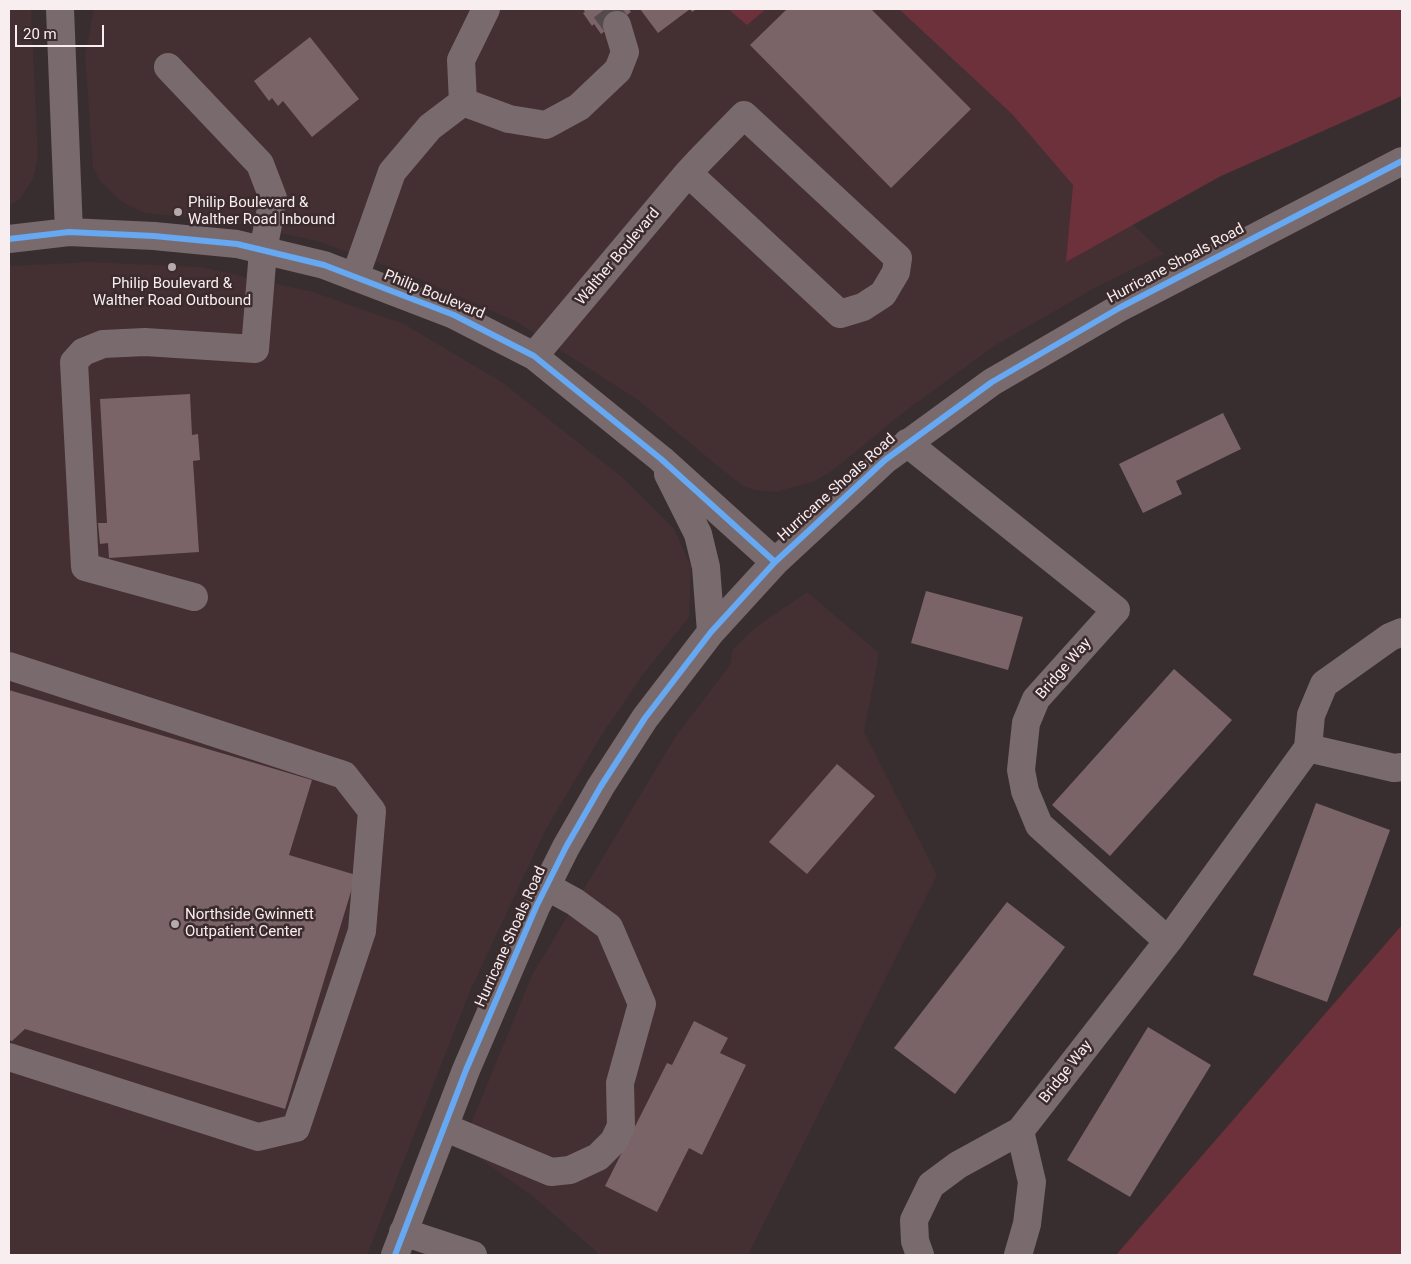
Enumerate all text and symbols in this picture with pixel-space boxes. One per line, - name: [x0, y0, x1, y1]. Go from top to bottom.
- scale bar: [18, 15, 106, 47]
- text: 20 m: [23, 25, 57, 43]
- place label: Philip Boulevard & Walther Road Inbound: [188, 194, 335, 229]
- street label: Walther Boulevard: [572, 205, 664, 309]
- marker: Philip Boulevard & Walther Road Inbound: [172, 206, 184, 218]
- street label: Hurricane Shoals Road: [1105, 220, 1247, 308]
- marker: Philip Boulevard & Walther Road Outbound: [166, 261, 178, 273]
- street label: Philip Boulevard: [381, 267, 487, 323]
- place label: Philip Boulevard & Walther Road Outbound: [93, 275, 251, 310]
- street label: Hurricane Shoals Road: [774, 430, 900, 546]
- street label: Bridge Way: [1033, 635, 1095, 703]
- street label: Hurricane Shoals Road: [472, 864, 550, 1010]
- place label: Northside Gwinnett Outpatient Center: [185, 906, 314, 941]
- marker: Northside Gwinnett Outpatient Center: [169, 918, 181, 930]
- street label: Bridge Way: [1036, 1037, 1096, 1107]

